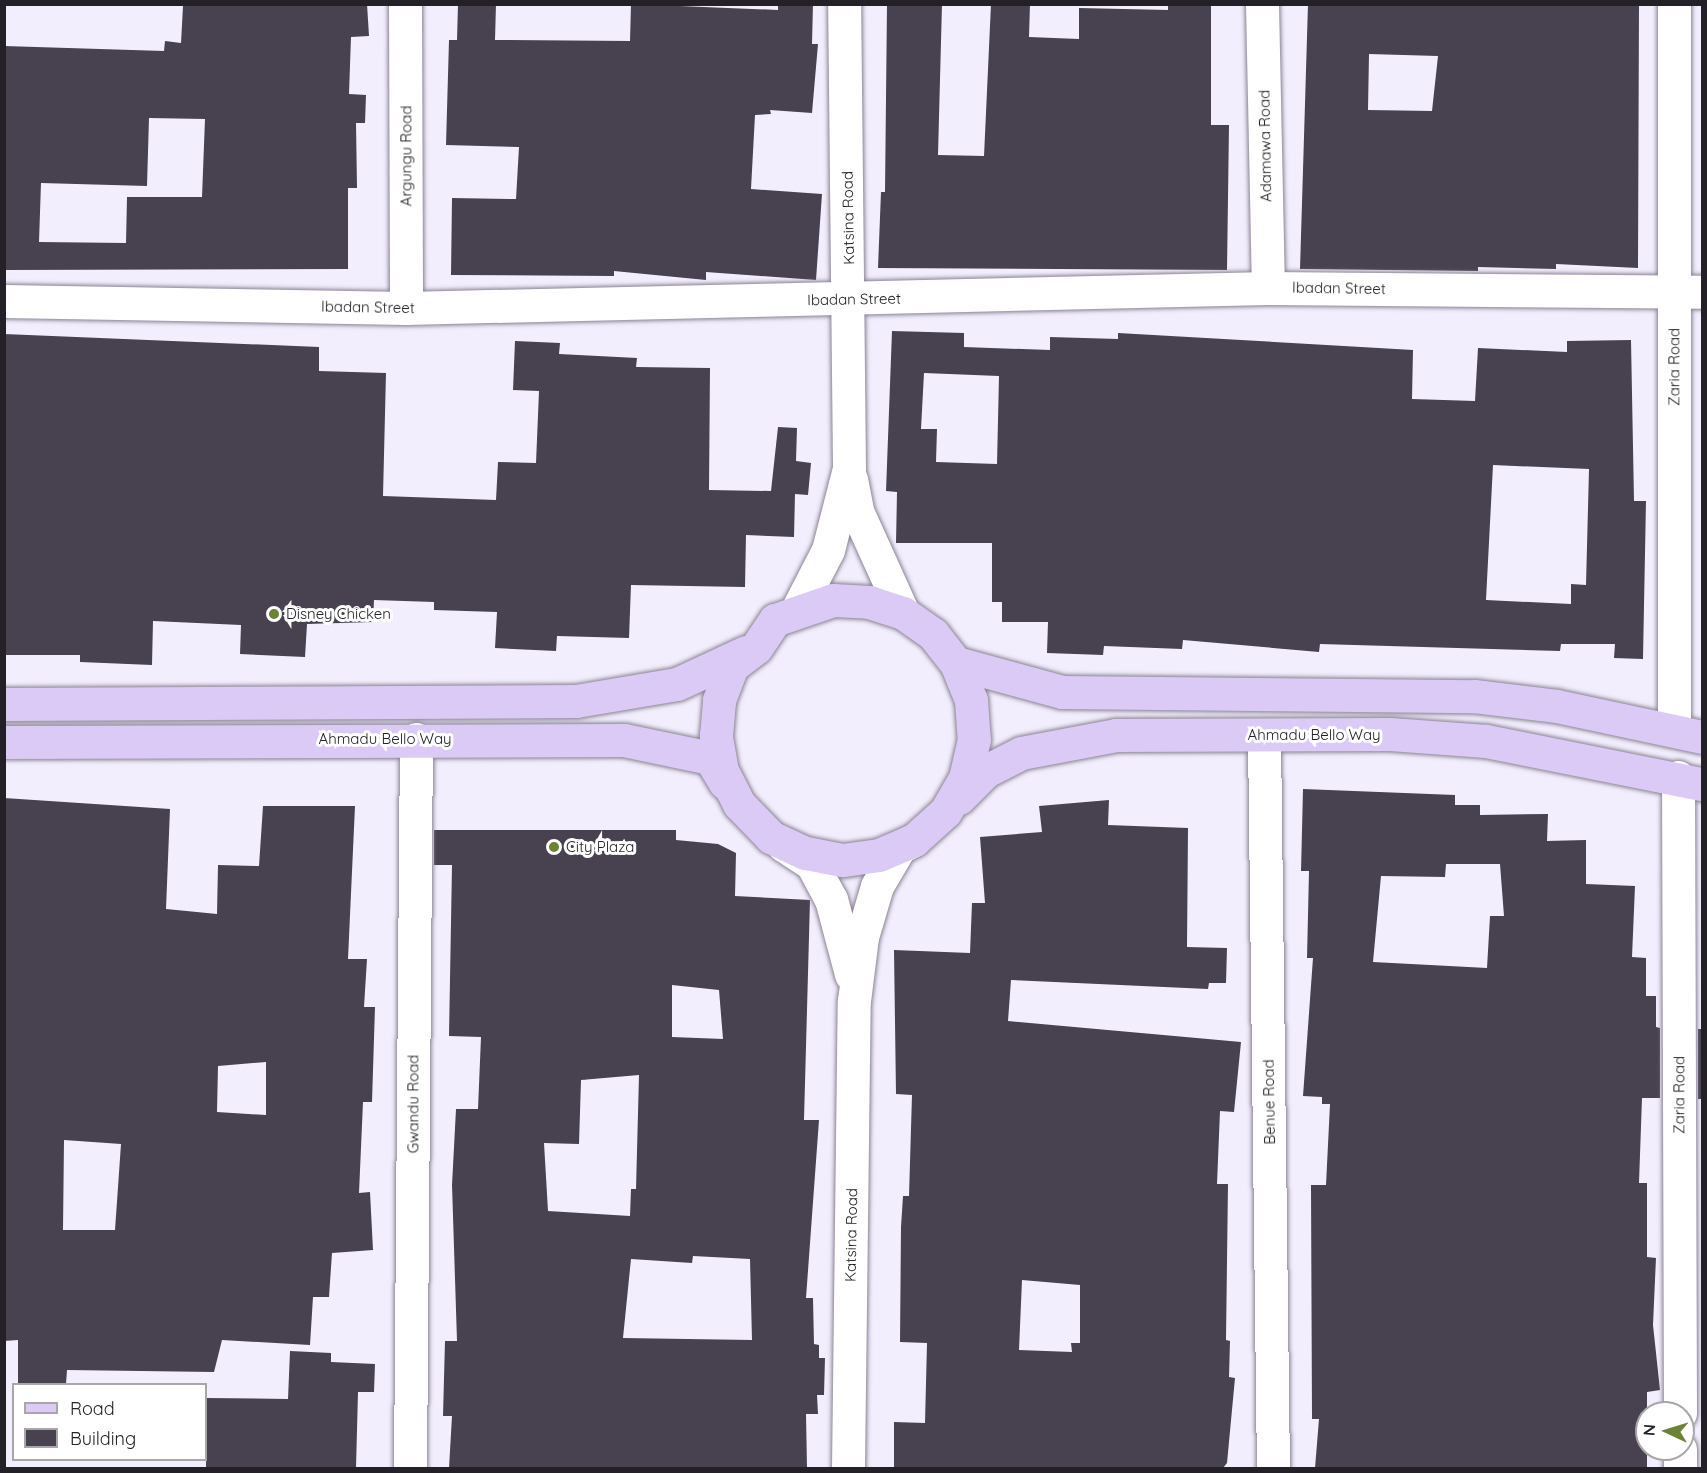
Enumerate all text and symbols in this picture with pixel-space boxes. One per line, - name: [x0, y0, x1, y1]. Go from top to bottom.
- street label: Adamawa Road: [1255, 90, 1275, 202]
- street label: Argungu Road: [397, 106, 415, 206]
- street label: Katsina Road: [838, 171, 858, 265]
- street label: Ibadan Street: [1292, 278, 1386, 298]
- street label: Ibadan Street: [807, 289, 901, 309]
- street label: Ibadan Street: [321, 297, 415, 317]
- street label: Zaria Road: [1665, 328, 1683, 406]
- place label: Disney Chicken: [286, 605, 391, 623]
- marker: Disney Chicken: [267, 607, 281, 621]
- street label: Ahmadu Bello Way: [1247, 726, 1381, 744]
- street label: Ahmadu Bello Way: [318, 730, 452, 748]
- place label: City Plaza: [566, 838, 634, 856]
- marker: City Plaza: [547, 840, 561, 854]
- street label: Gwandu Road: [404, 1055, 422, 1153]
- street label: Zaria Road: [1670, 1056, 1688, 1134]
- street label: Benue Road: [1259, 1059, 1279, 1145]
- street label: Katsina Road: [841, 1188, 861, 1282]
- legend: [12, 1383, 207, 1461]
- text: Road: [70, 1397, 115, 1420]
- north arrow: [1635, 1401, 1695, 1461]
- text: N: [1639, 1423, 1659, 1436]
- text: Building: [70, 1427, 136, 1450]

